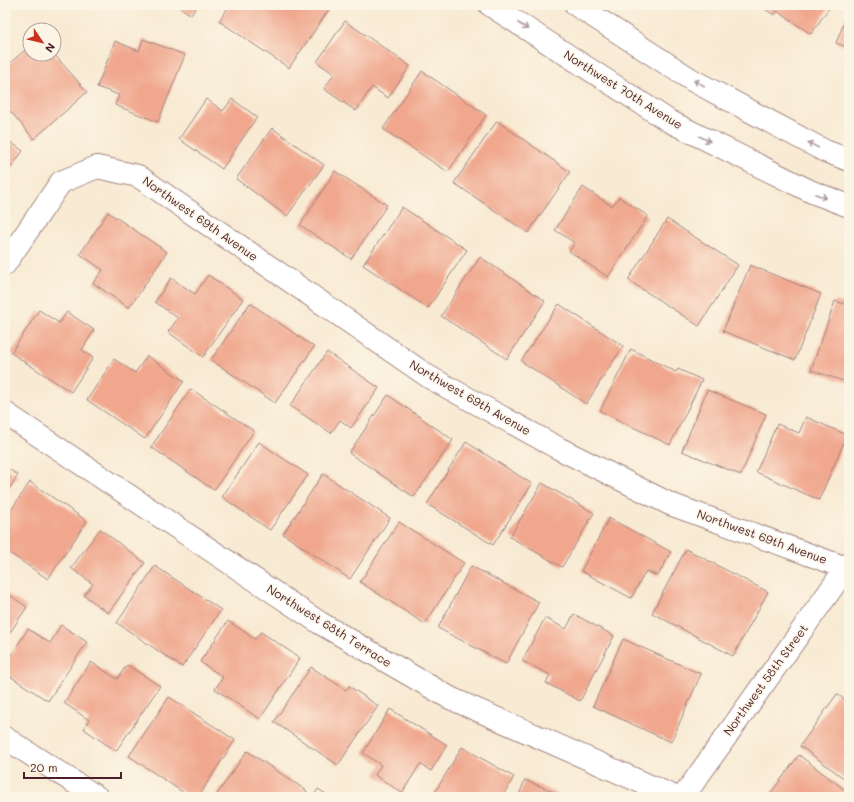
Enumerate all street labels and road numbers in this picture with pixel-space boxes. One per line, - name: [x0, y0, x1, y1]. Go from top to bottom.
- street label: Northwest 70th Avenue: [561, 46, 686, 132]
- street label: Northwest 69th Avenue: [140, 172, 261, 264]
- street label: Northwest 69th Avenue: [407, 356, 534, 438]
- street label: Northwest 69th Avenue: [695, 505, 830, 567]
- street label: Northwest 68th Terrace: [264, 580, 395, 670]
- street label: Northwest 58th Street: [719, 620, 811, 738]

